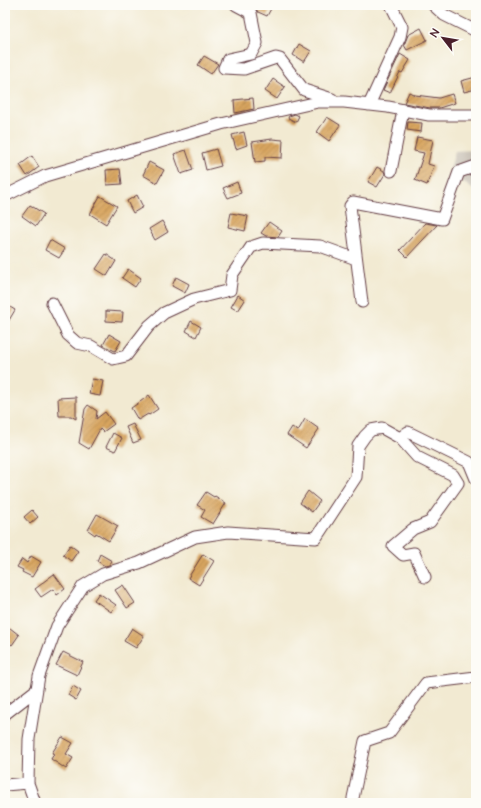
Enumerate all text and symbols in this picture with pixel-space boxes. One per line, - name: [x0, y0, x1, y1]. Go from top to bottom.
- north arrow: [423, 18, 463, 58]
- text: N: [427, 26, 443, 40]

